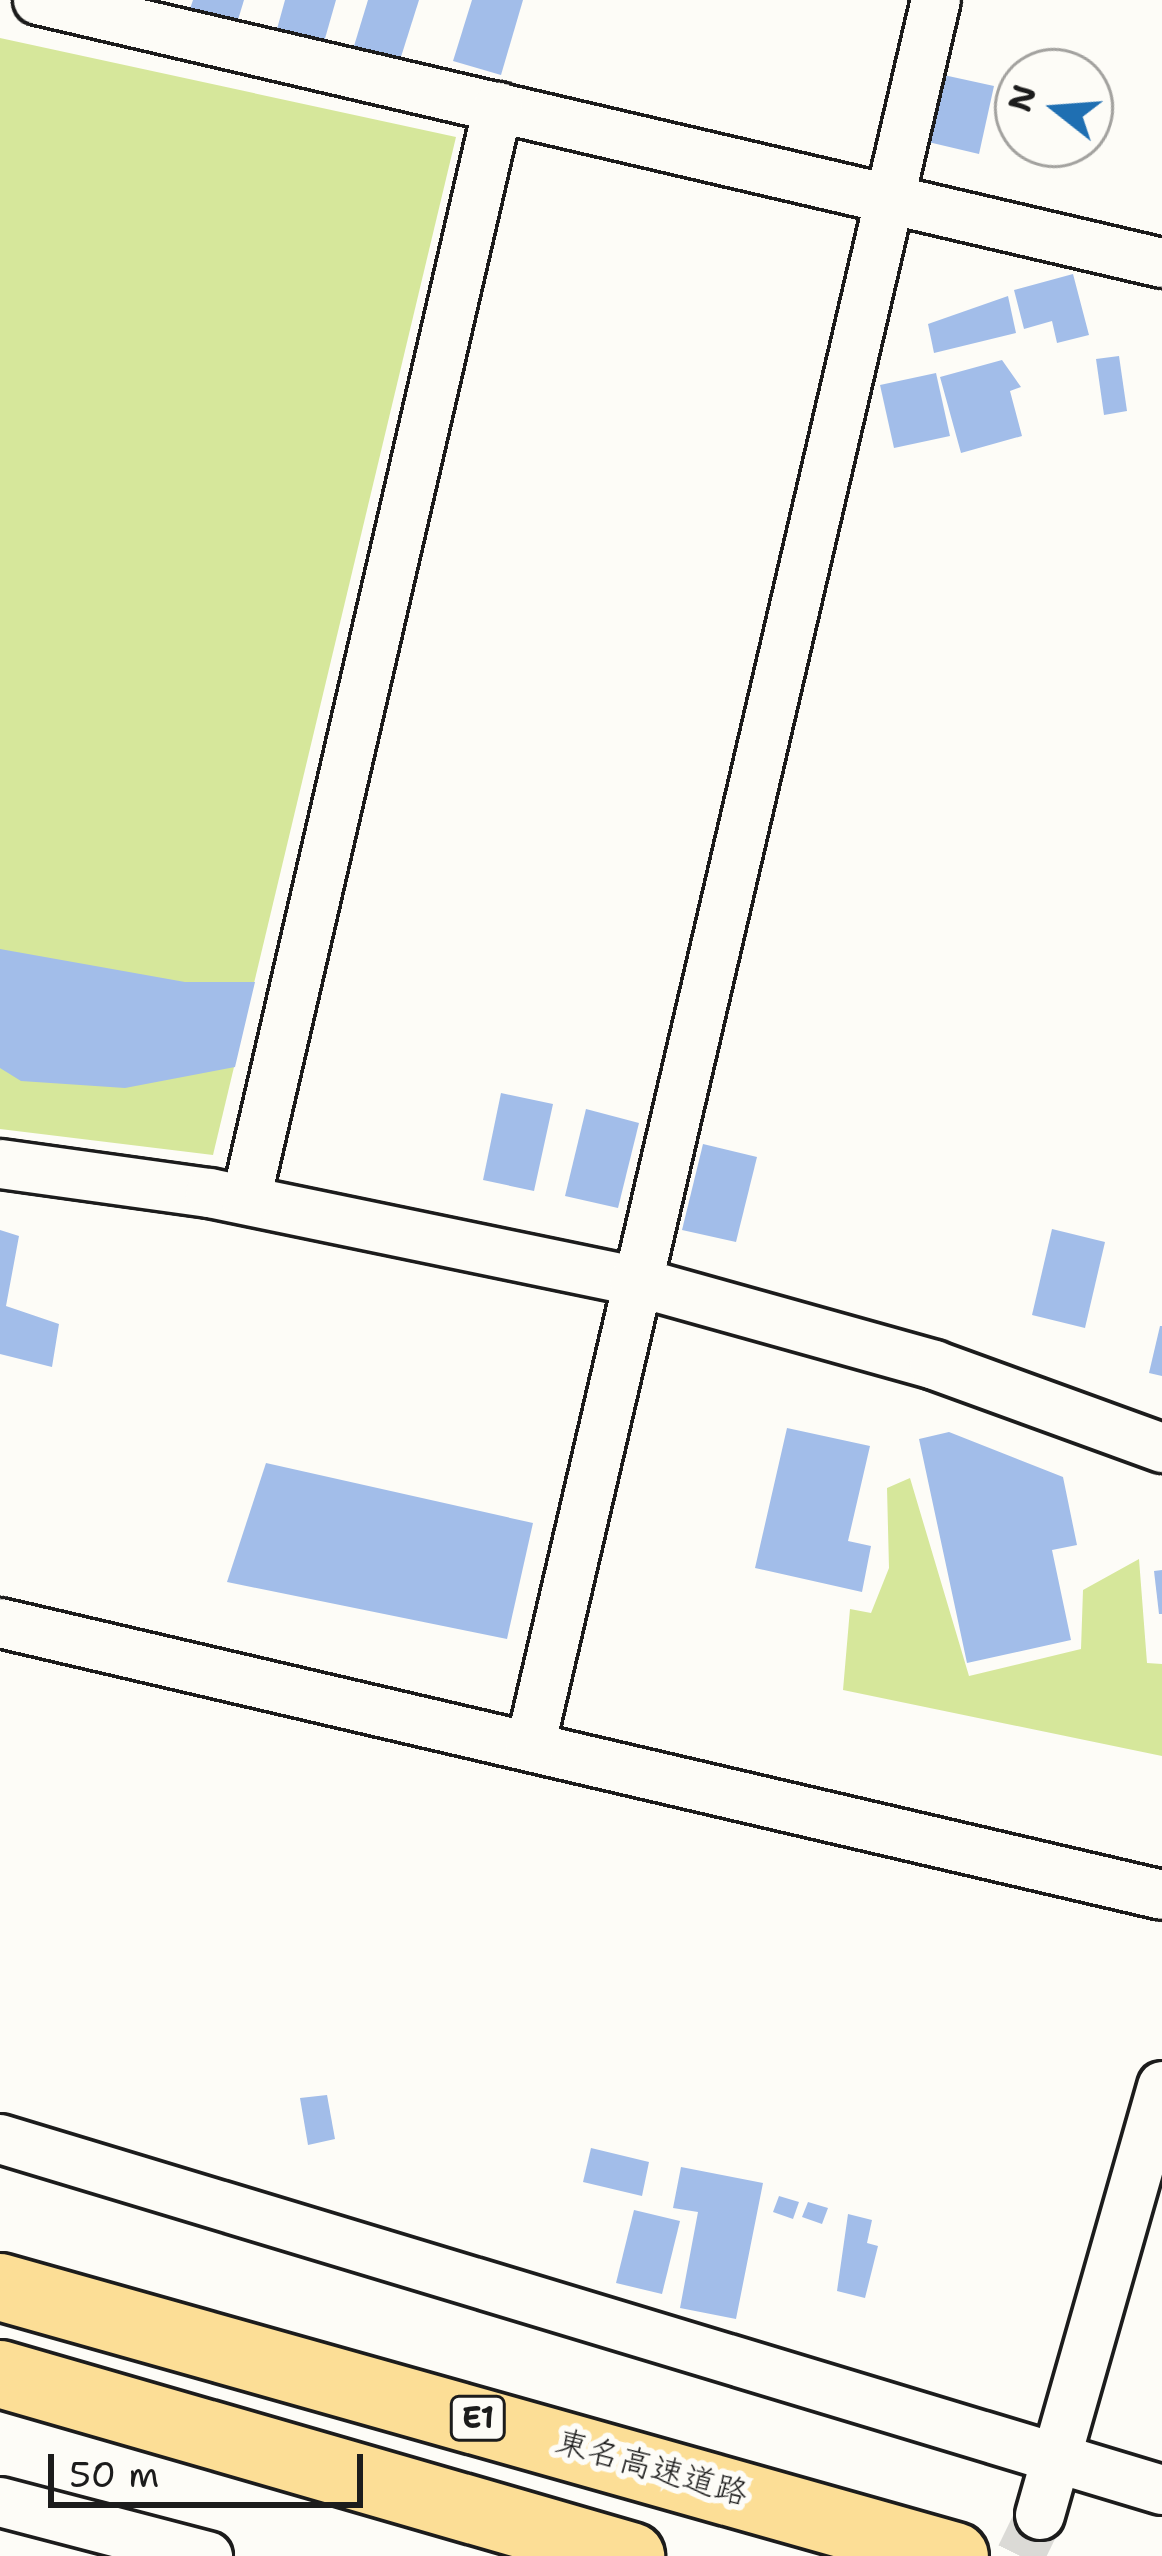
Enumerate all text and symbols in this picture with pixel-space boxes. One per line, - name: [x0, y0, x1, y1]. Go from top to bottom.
- north arrow: [994, 48, 1114, 168]
- text: N: [997, 79, 1047, 117]
- road number: E1: [448, 2394, 508, 2442]
- street label: 東名高速道路: [551, 2421, 753, 2513]
- scale bar: [54, 2430, 369, 2504]
- text: 50 m: [69, 2450, 159, 2499]

